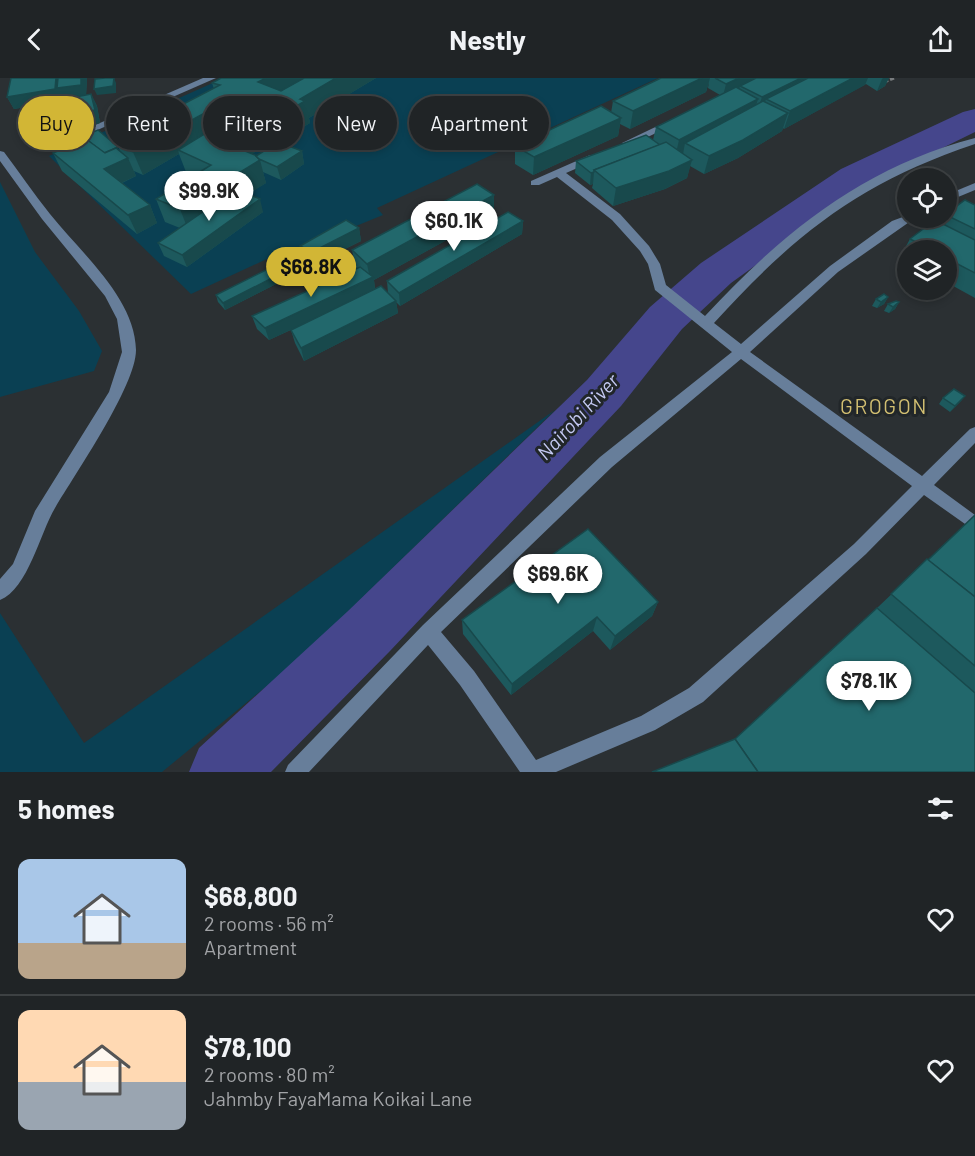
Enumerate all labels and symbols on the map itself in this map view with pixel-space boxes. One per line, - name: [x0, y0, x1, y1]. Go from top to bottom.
- pin: $99.9K: [160, 171, 258, 222]
- pin: $60.1K: [405, 201, 503, 252]
- pin: $68.8K: [262, 247, 360, 298]
- water label: Nairobi River: [531, 368, 624, 464]
- district label: GROGON: [840, 393, 928, 418]
- pin: $69.6K: [509, 554, 607, 605]
- pin: $78.1K: [820, 661, 918, 712]

